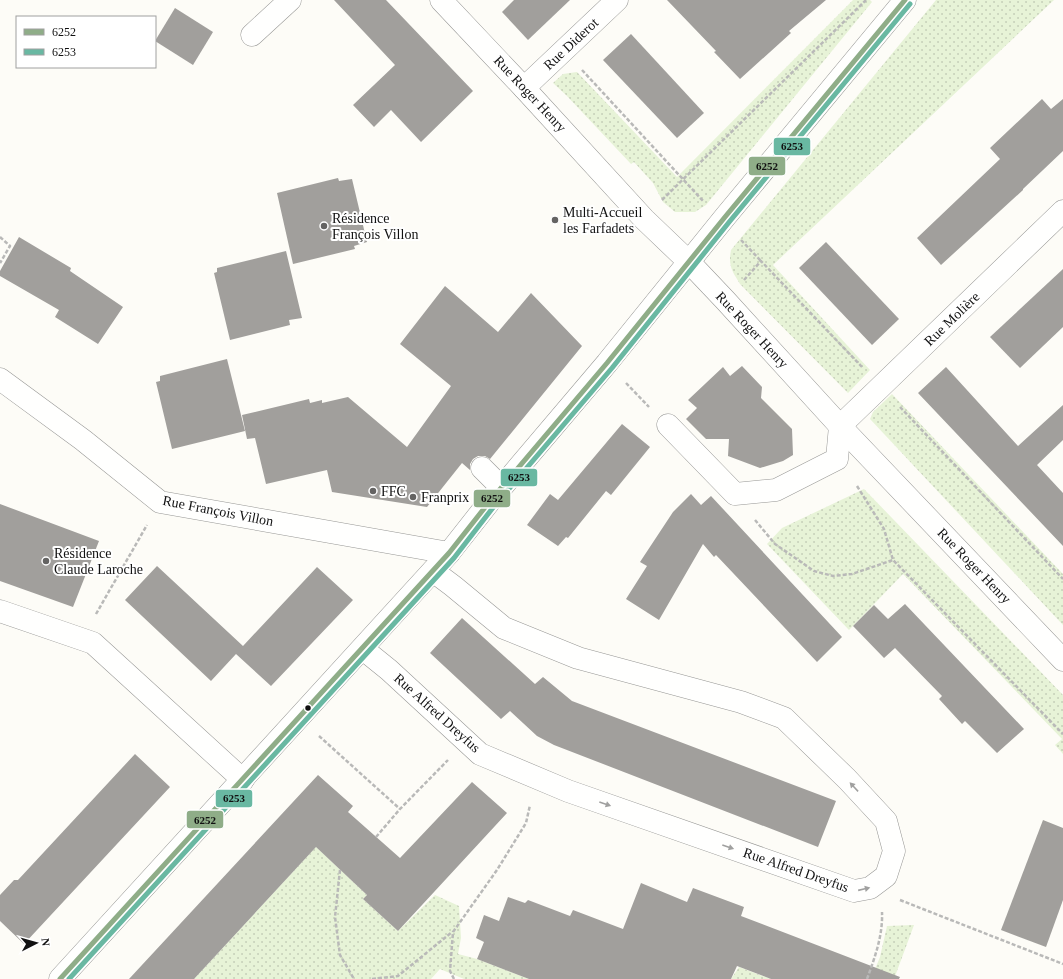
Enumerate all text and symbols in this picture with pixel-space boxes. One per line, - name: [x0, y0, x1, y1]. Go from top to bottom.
- street label: Rue Diderot: [541, 15, 601, 73]
- legend: [16, 16, 156, 68]
- text: 6252: [52, 25, 76, 39]
- text: 6253: [52, 45, 76, 59]
- street label: Rue Roger Henry: [491, 53, 569, 135]
- line badge: 6253: [773, 137, 811, 156]
- text: 6253: [781, 140, 804, 152]
- line badge: 6252: [748, 156, 786, 176]
- text: 6252: [756, 160, 779, 172]
- place label: Multi-Accueil les Farfadets: [563, 205, 642, 236]
- place label: Résidence François Villon: [332, 211, 418, 242]
- marker: Multi-Accueil les Farfadets: [550, 215, 560, 225]
- marker: Résidence François Villon: [319, 221, 329, 231]
- street label: Rue Roger Henry: [713, 289, 791, 371]
- street label: Rue Molière: [921, 289, 983, 349]
- line badge: 6253: [500, 468, 538, 487]
- text: 6253: [508, 471, 531, 483]
- place label: FFC: [381, 484, 406, 499]
- marker: FFC: [368, 486, 378, 496]
- line badge: 6252: [473, 489, 511, 508]
- place label: Franprix: [421, 490, 469, 505]
- marker: Franprix: [408, 492, 418, 502]
- text: 6252: [481, 492, 504, 504]
- street label: Rue François Villon: [161, 493, 275, 529]
- street label: Rue Roger Henry: [934, 525, 1014, 607]
- place label: Résidence Claude Laroche: [54, 546, 143, 577]
- marker: Résidence Claude Laroche: [41, 556, 51, 566]
- street label: Rue Alfred Dreyfus: [391, 670, 483, 756]
- unlabelled marker: [303, 703, 313, 713]
- one-way arrow: [850, 782, 859, 791]
- line badge: 6253: [215, 789, 253, 808]
- text: 6253: [223, 792, 246, 804]
- one-way arrow: [600, 802, 612, 808]
- line badge: 6252: [186, 810, 224, 829]
- text: 6252: [194, 814, 217, 826]
- one-way arrow: [722, 844, 734, 850]
- street label: Rue Alfred Dreyfus: [741, 845, 851, 895]
- one-way arrow: [858, 885, 870, 891]
- north arrow: [16, 923, 56, 963]
- text: N: [40, 937, 52, 947]

